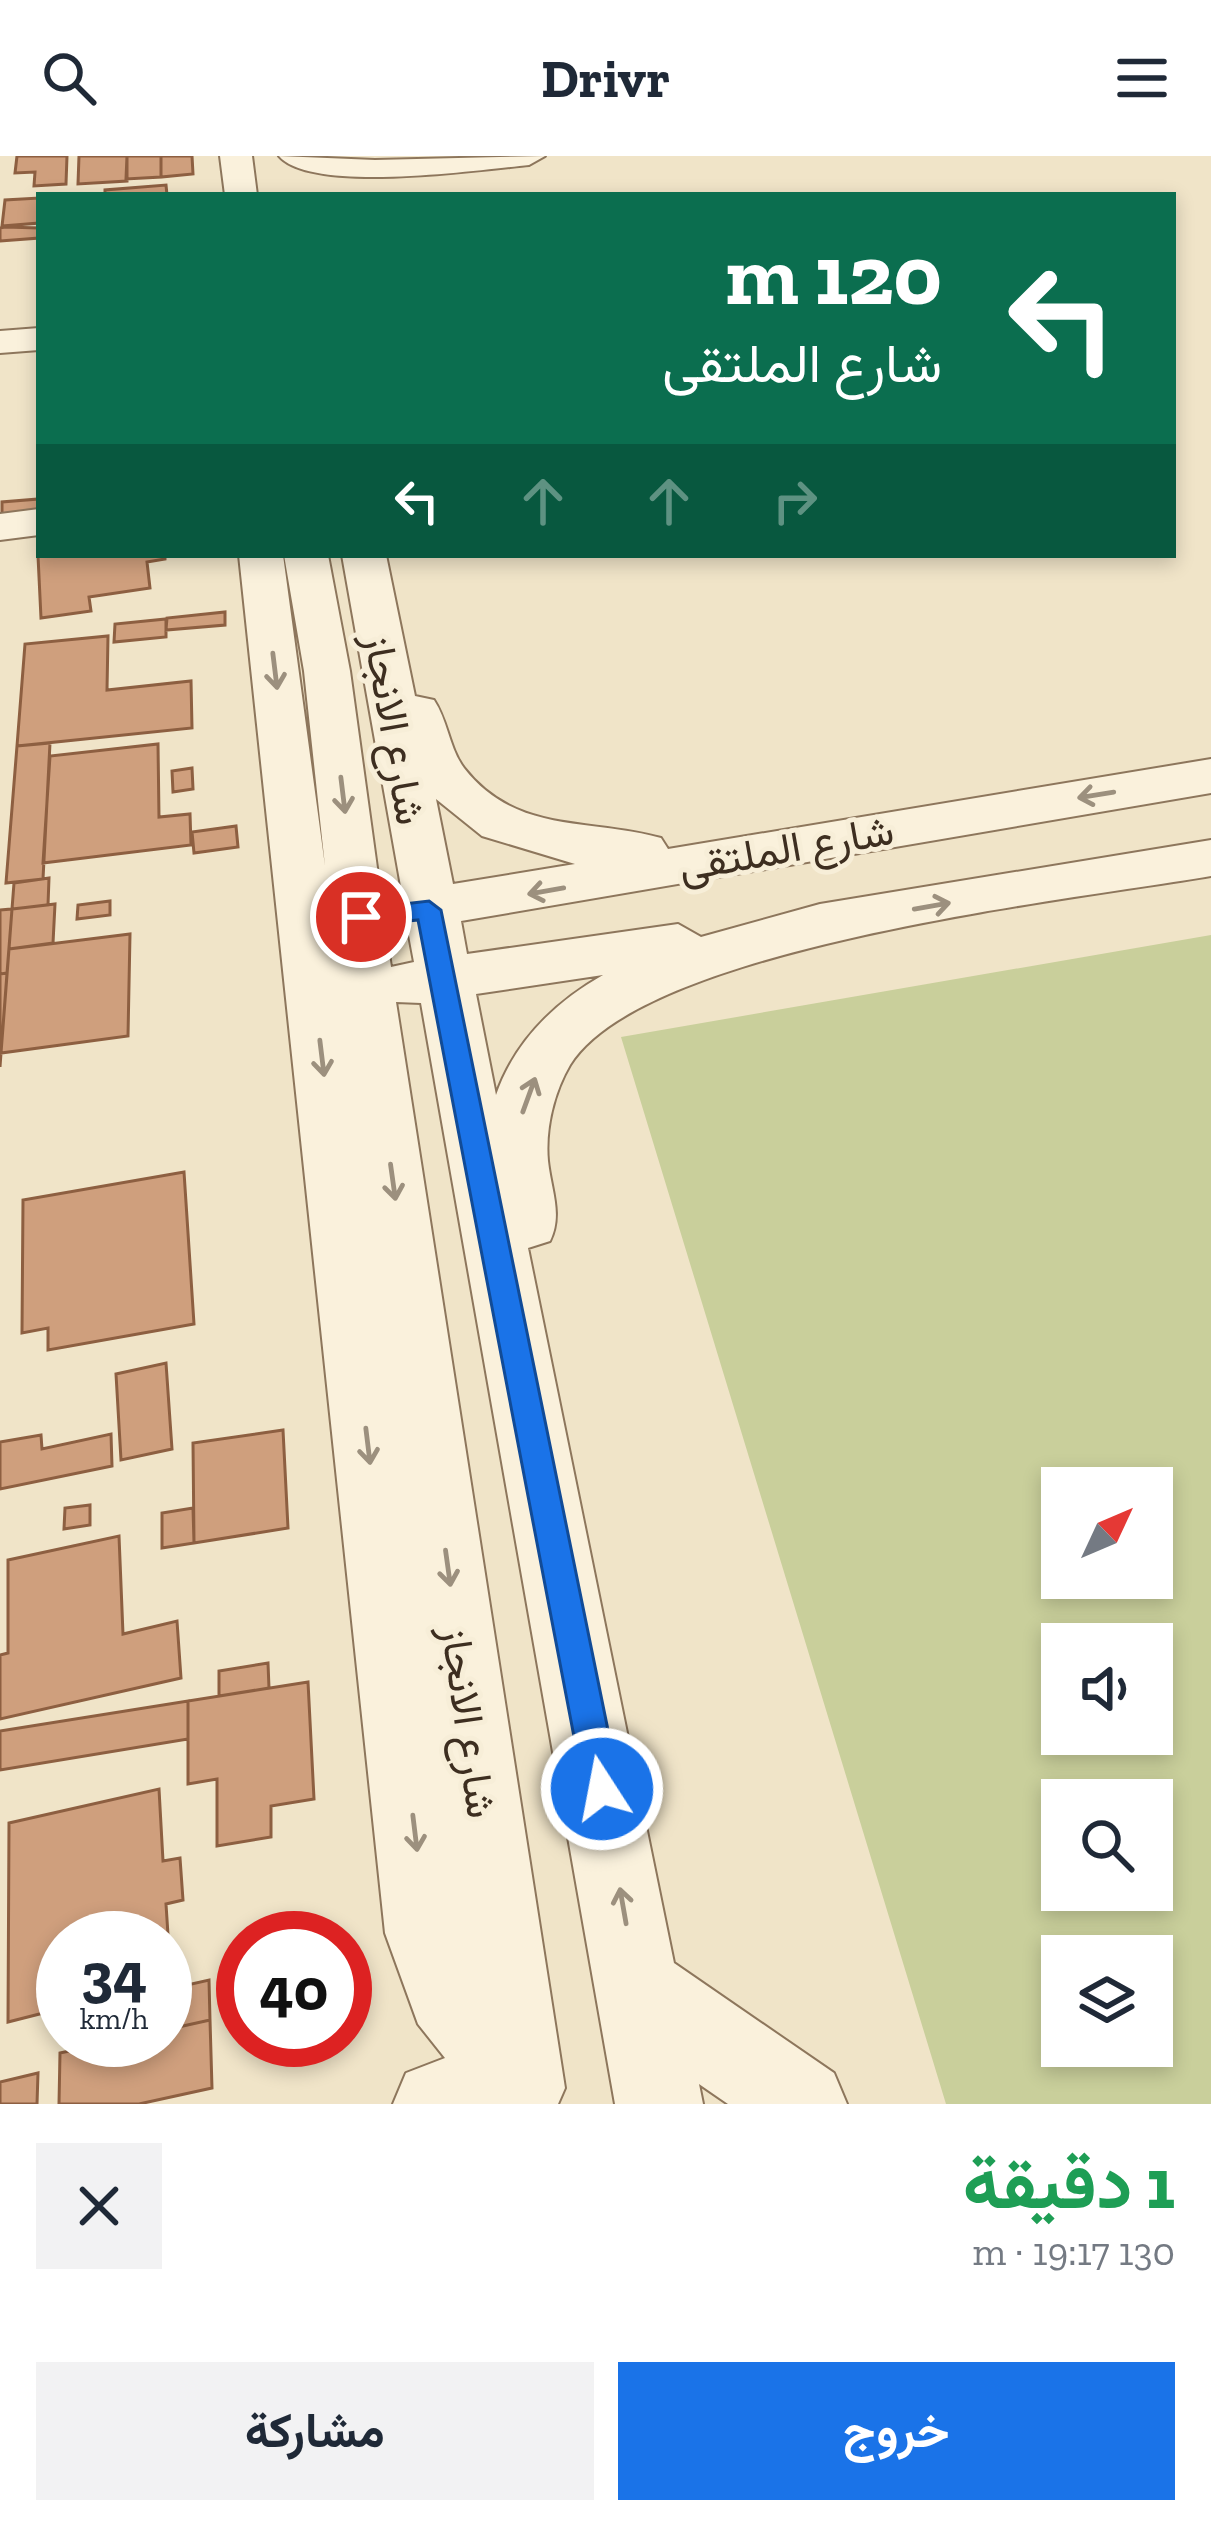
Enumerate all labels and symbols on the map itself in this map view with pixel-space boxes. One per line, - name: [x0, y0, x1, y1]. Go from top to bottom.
- street label: شارع الانجاز: [350, 628, 437, 829]
- one-way arrow: [265, 651, 287, 690]
- one-way arrow: [333, 775, 355, 814]
- one-way arrow: [1077, 785, 1116, 808]
- street label: شارع الملتقى: [674, 804, 898, 895]
- pin: [310, 866, 412, 968]
- one-way arrow: [527, 881, 566, 903]
- one-way arrow: [911, 893, 950, 916]
- one-way arrow: [311, 1038, 333, 1077]
- one-way arrow: [519, 1078, 541, 1115]
- one-way arrow: [382, 1162, 405, 1201]
- one-way arrow: [358, 1425, 380, 1464]
- north arrow: [1041, 1467, 1173, 1599]
- one-way arrow: [437, 1548, 459, 1587]
- street label: شارع الانجاز: [427, 1622, 508, 1822]
- position arrow: [539, 1726, 665, 1852]
- one-way arrow: [405, 1813, 427, 1852]
- one-way arrow: [611, 1887, 634, 1926]
- speed limit sign: 40: [216, 1911, 372, 2067]

